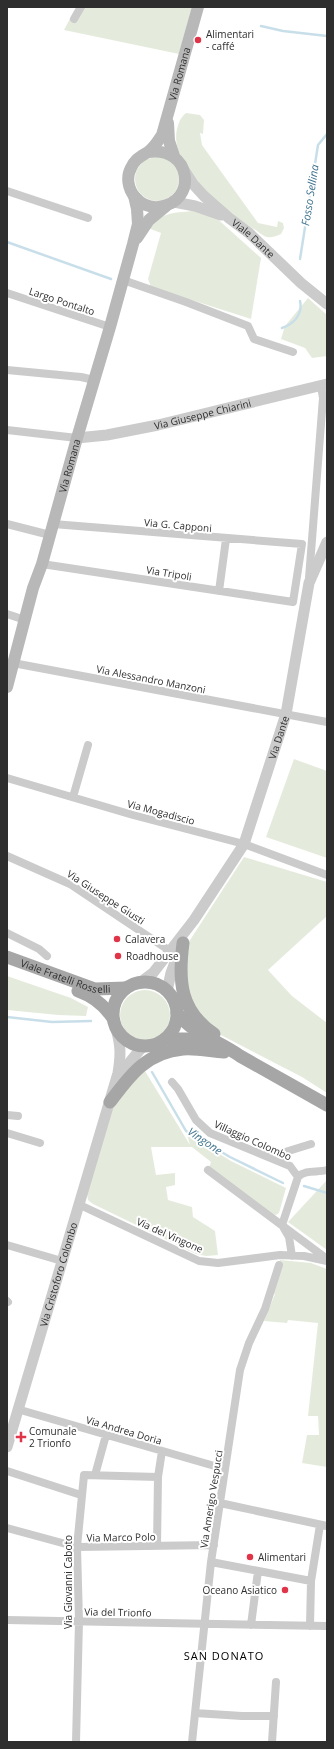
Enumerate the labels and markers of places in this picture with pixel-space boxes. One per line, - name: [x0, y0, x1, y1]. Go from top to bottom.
- place label: Alimentari - caffé: [206, 27, 254, 53]
- marker: Alimentari - caffé: [193, 35, 203, 45]
- place label: Calavera: [125, 932, 165, 946]
- marker: Calavera: [112, 934, 122, 944]
- place label: Roadhouse: [126, 949, 179, 963]
- marker: Roadhouse: [113, 951, 123, 961]
- place label: Comunale 2 Trionfo: [29, 1424, 77, 1450]
- marker: Comunale 2 Trionfo: [16, 1432, 26, 1442]
- place label: Alimentari: [258, 1550, 306, 1564]
- marker: Alimentari: [245, 1552, 255, 1562]
- place label: Oceano Asiatico: [202, 1583, 277, 1597]
- marker: Oceano Asiatico: [280, 1585, 290, 1595]

